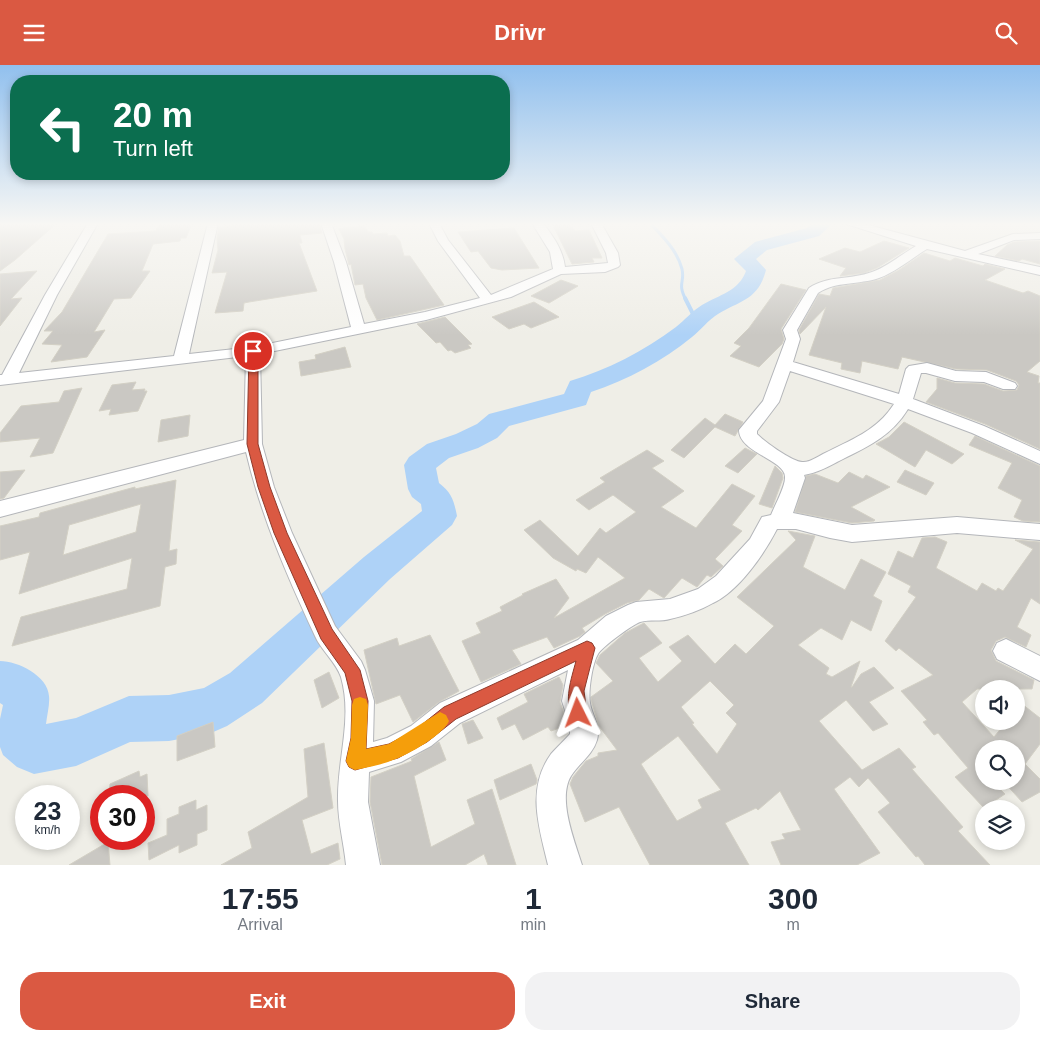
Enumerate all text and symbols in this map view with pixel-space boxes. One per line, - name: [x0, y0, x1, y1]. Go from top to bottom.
- icon: menu: [20, 19, 48, 47]
- icon: search: [992, 19, 1020, 47]
- text: Drivr: [494, 20, 546, 45]
- icon: left: [30, 95, 95, 160]
- text: 20 m: [113, 95, 193, 134]
- text: Turn left: [113, 136, 193, 161]
- pin: [232, 330, 274, 372]
- icon: arrive: [239, 337, 267, 365]
- map controls: [975, 680, 1025, 850]
- button: sound: [975, 680, 1025, 730]
- position arrow: [551, 686, 603, 738]
- button: search: [975, 740, 1025, 790]
- speed limit sign: 30: [90, 785, 155, 850]
- text: 23: [34, 797, 61, 825]
- button: layers: [975, 800, 1025, 850]
- text: km/h: [34, 823, 61, 837]
- text: 17:55: [222, 882, 299, 915]
- text: 1: [525, 882, 542, 915]
- text: 300: [768, 882, 818, 915]
- text: Arrival: [238, 916, 283, 933]
- text: min: [520, 916, 546, 933]
- text: m: [786, 916, 800, 933]
- button: Exit: [20, 972, 515, 1030]
- button: Share: [525, 972, 1020, 1030]

